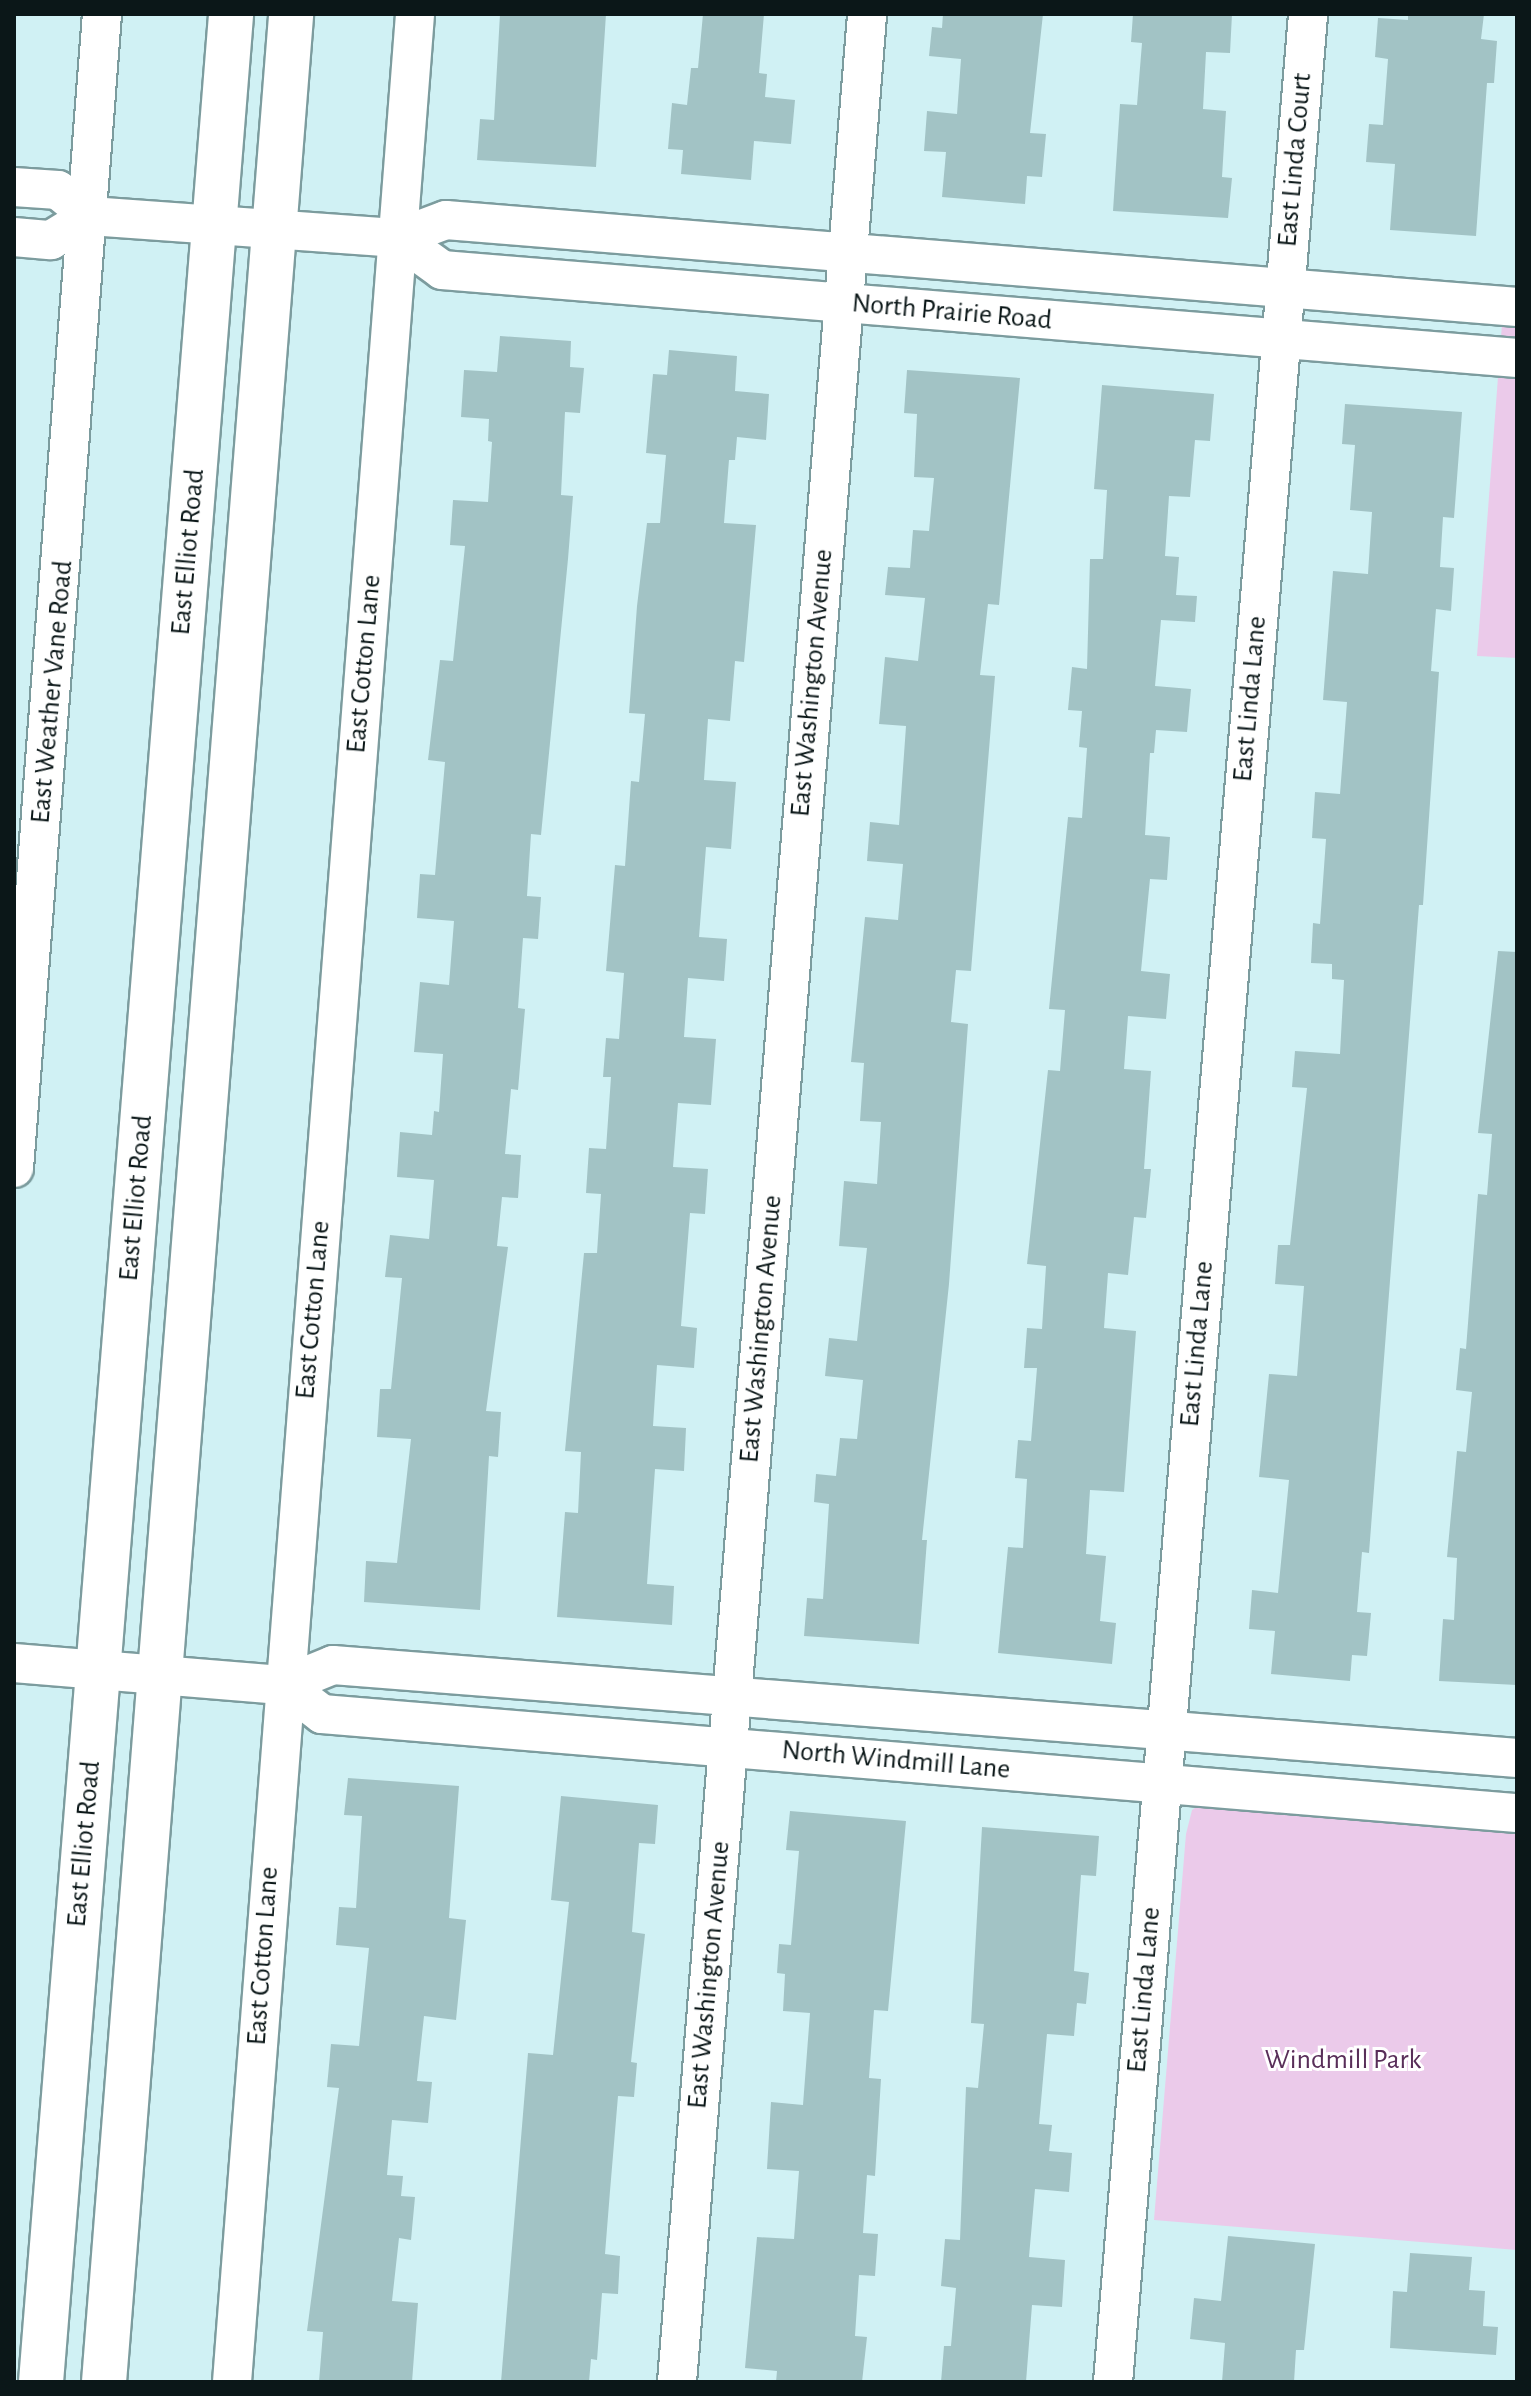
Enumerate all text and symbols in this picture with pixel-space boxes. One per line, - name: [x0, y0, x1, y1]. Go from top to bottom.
- street label: East Linda Court: [1271, 72, 1319, 248]
- street label: North Prairie Road: [850, 287, 1054, 337]
- street label: East Elliot Road: [164, 467, 212, 637]
- street label: East Washington Avenue: [784, 548, 840, 818]
- street label: East Weather Vane Road: [24, 559, 80, 825]
- street label: East Cotton Lane: [339, 573, 389, 755]
- street label: East Linda Lane: [1226, 615, 1274, 783]
- street label: East Elliot Road: [112, 1113, 160, 1283]
- street label: East Washington Avenue: [733, 1194, 789, 1464]
- street label: East Cotton Lane: [288, 1219, 338, 1401]
- street label: East Linda Lane: [1173, 1260, 1221, 1428]
- street label: North Windmill Lane: [780, 1733, 1012, 1787]
- street label: East Elliot Road: [60, 1759, 108, 1929]
- street label: East Washington Avenue: [681, 1840, 737, 2110]
- street label: East Cotton Lane: [240, 1865, 286, 2047]
- street label: East Linda Lane: [1120, 1906, 1168, 2074]
- park label: Windmill Park: [1265, 2043, 1421, 2077]

